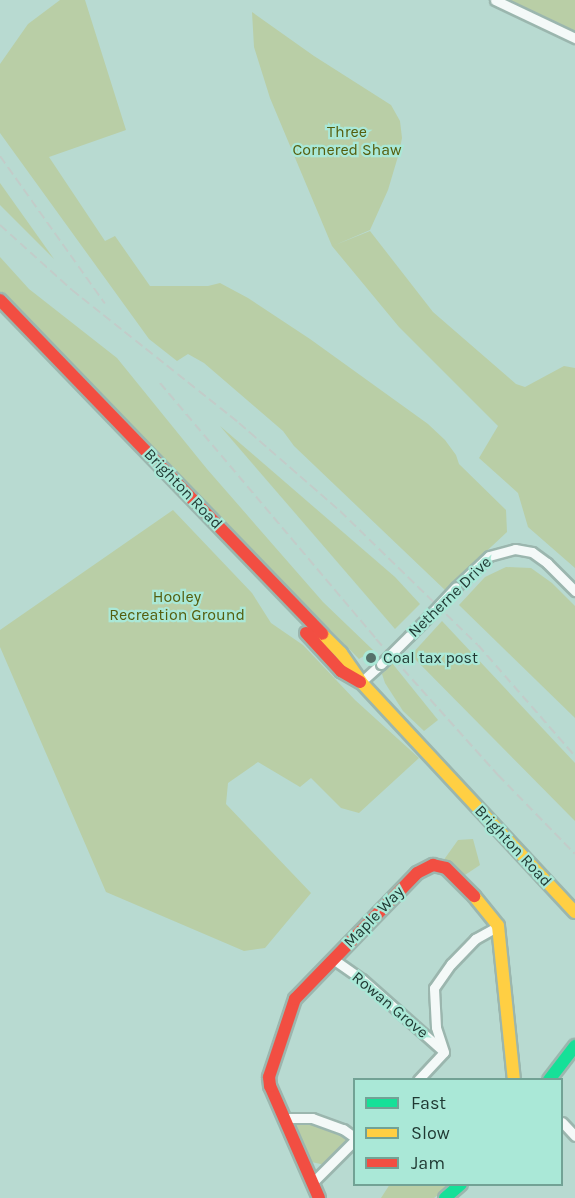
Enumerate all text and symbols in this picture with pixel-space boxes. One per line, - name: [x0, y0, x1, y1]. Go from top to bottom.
- park label: Three Cornered Shaw: [292, 122, 402, 160]
- street label: Brighton Road: [140, 445, 226, 533]
- street label: Netherne Drive: [405, 553, 495, 641]
- park label: Hooley Recreation Ground: [109, 587, 245, 625]
- place label: Coal tax post: [383, 648, 478, 668]
- marker: Coal tax post: [364, 651, 378, 665]
- street label: Brighton Road: [470, 801, 556, 891]
- street label: Maple Way: [340, 882, 408, 952]
- street label: Rowan Grove: [348, 968, 432, 1042]
- legend: [353, 1078, 563, 1186]
- text: Fast: [411, 1092, 446, 1114]
- text: Slow: [411, 1122, 450, 1144]
- text: Jam: [411, 1152, 445, 1174]

